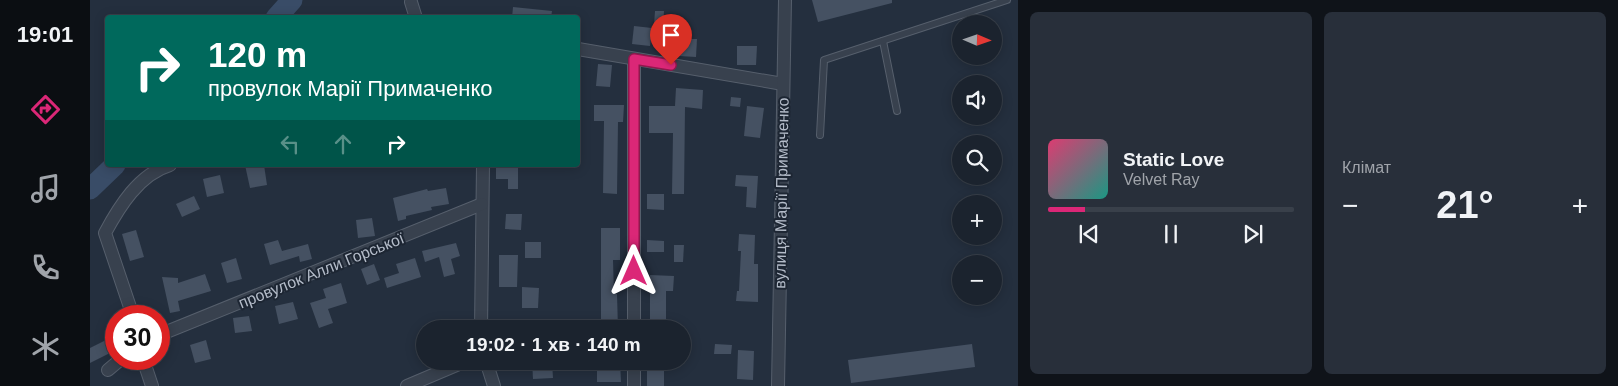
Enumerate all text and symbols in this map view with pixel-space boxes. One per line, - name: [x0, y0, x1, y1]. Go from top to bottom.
- pin: [650, 14, 692, 65]
- north arrow: [952, 15, 1002, 65]
- map controls: [952, 15, 1002, 305]
- icon: arrive: [657, 21, 685, 49]
- text: 19:01: [17, 22, 73, 47]
- icon: right: [125, 35, 190, 100]
- text: 120 m: [208, 35, 307, 74]
- button: sound: [952, 75, 1002, 125]
- text: провулок Марії Примаченко: [208, 76, 493, 101]
- icon: directions: [28, 92, 63, 127]
- street label: вулиця Марії Примаченко: [771, 97, 792, 289]
- icon: left: [276, 130, 304, 158]
- icon: ahead: [329, 130, 357, 158]
- icon: right: [382, 130, 410, 158]
- button: search: [952, 135, 1002, 185]
- text: Static Love: [1123, 149, 1224, 170]
- text: Клімат: [1342, 159, 1391, 176]
- icon: music: [28, 171, 63, 206]
- text: Velvet Ray: [1123, 171, 1199, 188]
- text: 21°: [1436, 184, 1494, 226]
- text: −: [1342, 190, 1358, 221]
- text: +: [1572, 190, 1588, 221]
- button: +: [952, 195, 1002, 245]
- icon: previous: [1075, 220, 1103, 248]
- icon: pause: [1157, 220, 1185, 248]
- icon: next: [1239, 220, 1267, 248]
- street label: провулок Алли Горської: [236, 229, 407, 312]
- position arrow: [607, 244, 659, 296]
- icon: phone: [28, 250, 63, 285]
- button: −: [952, 255, 1002, 305]
- speed limit sign: 30: [105, 305, 170, 370]
- icon: climate: [28, 329, 63, 364]
- text: 19:02 · 1 хв · 140 m: [466, 334, 641, 355]

